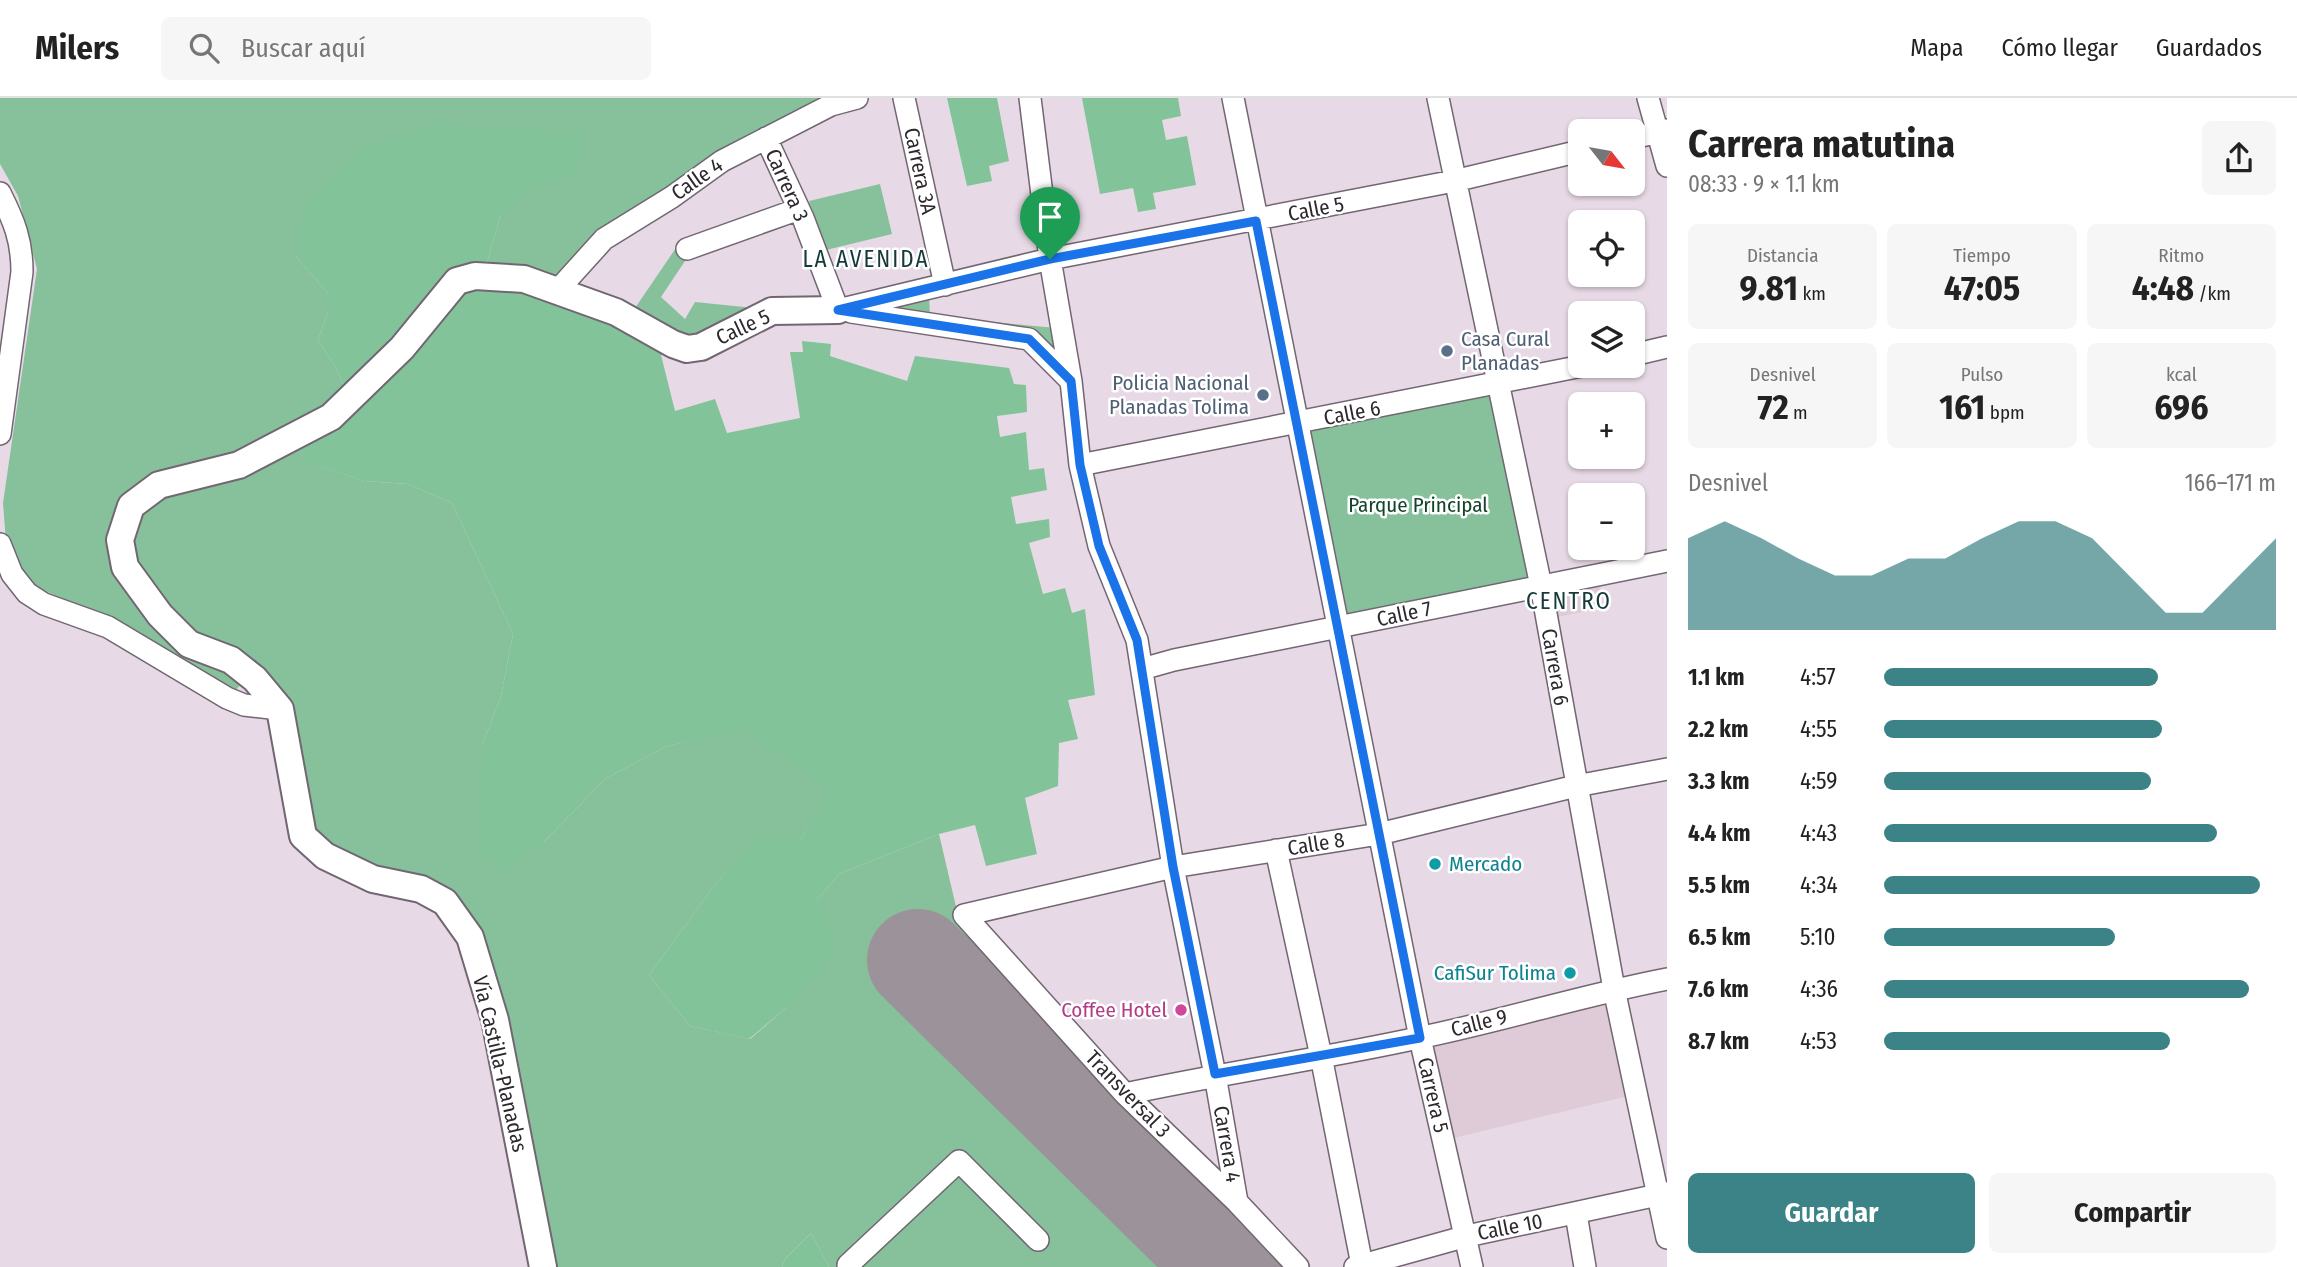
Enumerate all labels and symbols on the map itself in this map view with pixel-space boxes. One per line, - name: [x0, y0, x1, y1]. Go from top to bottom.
- north arrow: [1568, 119, 1645, 196]
- street label: Carrera 3A: [898, 125, 942, 217]
- street label: Carrera 3: [760, 145, 814, 225]
- street label: Calle 4: [666, 152, 728, 206]
- pin: [1020, 187, 1080, 259]
- street label: Calle 5: [1286, 191, 1346, 227]
- district label: LA AVENIDA: [802, 245, 930, 273]
- street label: Calle 5: [712, 303, 774, 351]
- place label: Casa Cural Planadas: [1461, 326, 1550, 376]
- marker: Casa Cural Planadas: [1439, 343, 1455, 359]
- place label: Policia Nacional Planadas Tolima: [1109, 370, 1249, 420]
- marker: Policia Nacional Planadas Tolima: [1255, 387, 1271, 403]
- street label: Calle 6: [1321, 395, 1383, 431]
- park label: Parque Principal: [1348, 492, 1488, 518]
- district label: CENTRO: [1526, 587, 1612, 615]
- street label: Calle 7: [1374, 596, 1434, 632]
- street label: Carrera 6: [1535, 627, 1575, 707]
- street label: Calle 8: [1286, 827, 1346, 861]
- place label: Mercado: [1449, 851, 1522, 877]
- marker: Mercado: [1427, 856, 1443, 872]
- place label: CafiSur Tolima: [1434, 960, 1556, 986]
- marker: CafiSur Tolima: [1562, 965, 1578, 981]
- street label: Vía Castilla-Planadas: [467, 973, 533, 1155]
- place label: Coffee Hotel: [1061, 997, 1167, 1023]
- marker: Coffee Hotel: [1173, 1002, 1189, 1018]
- street label: Calle 9: [1448, 1003, 1510, 1043]
- street label: Transversal 3: [1080, 1045, 1176, 1143]
- street label: Carrera 5: [1412, 1055, 1454, 1135]
- street label: Carrera 4: [1207, 1104, 1247, 1184]
- street label: Calle 10: [1475, 1208, 1545, 1246]

